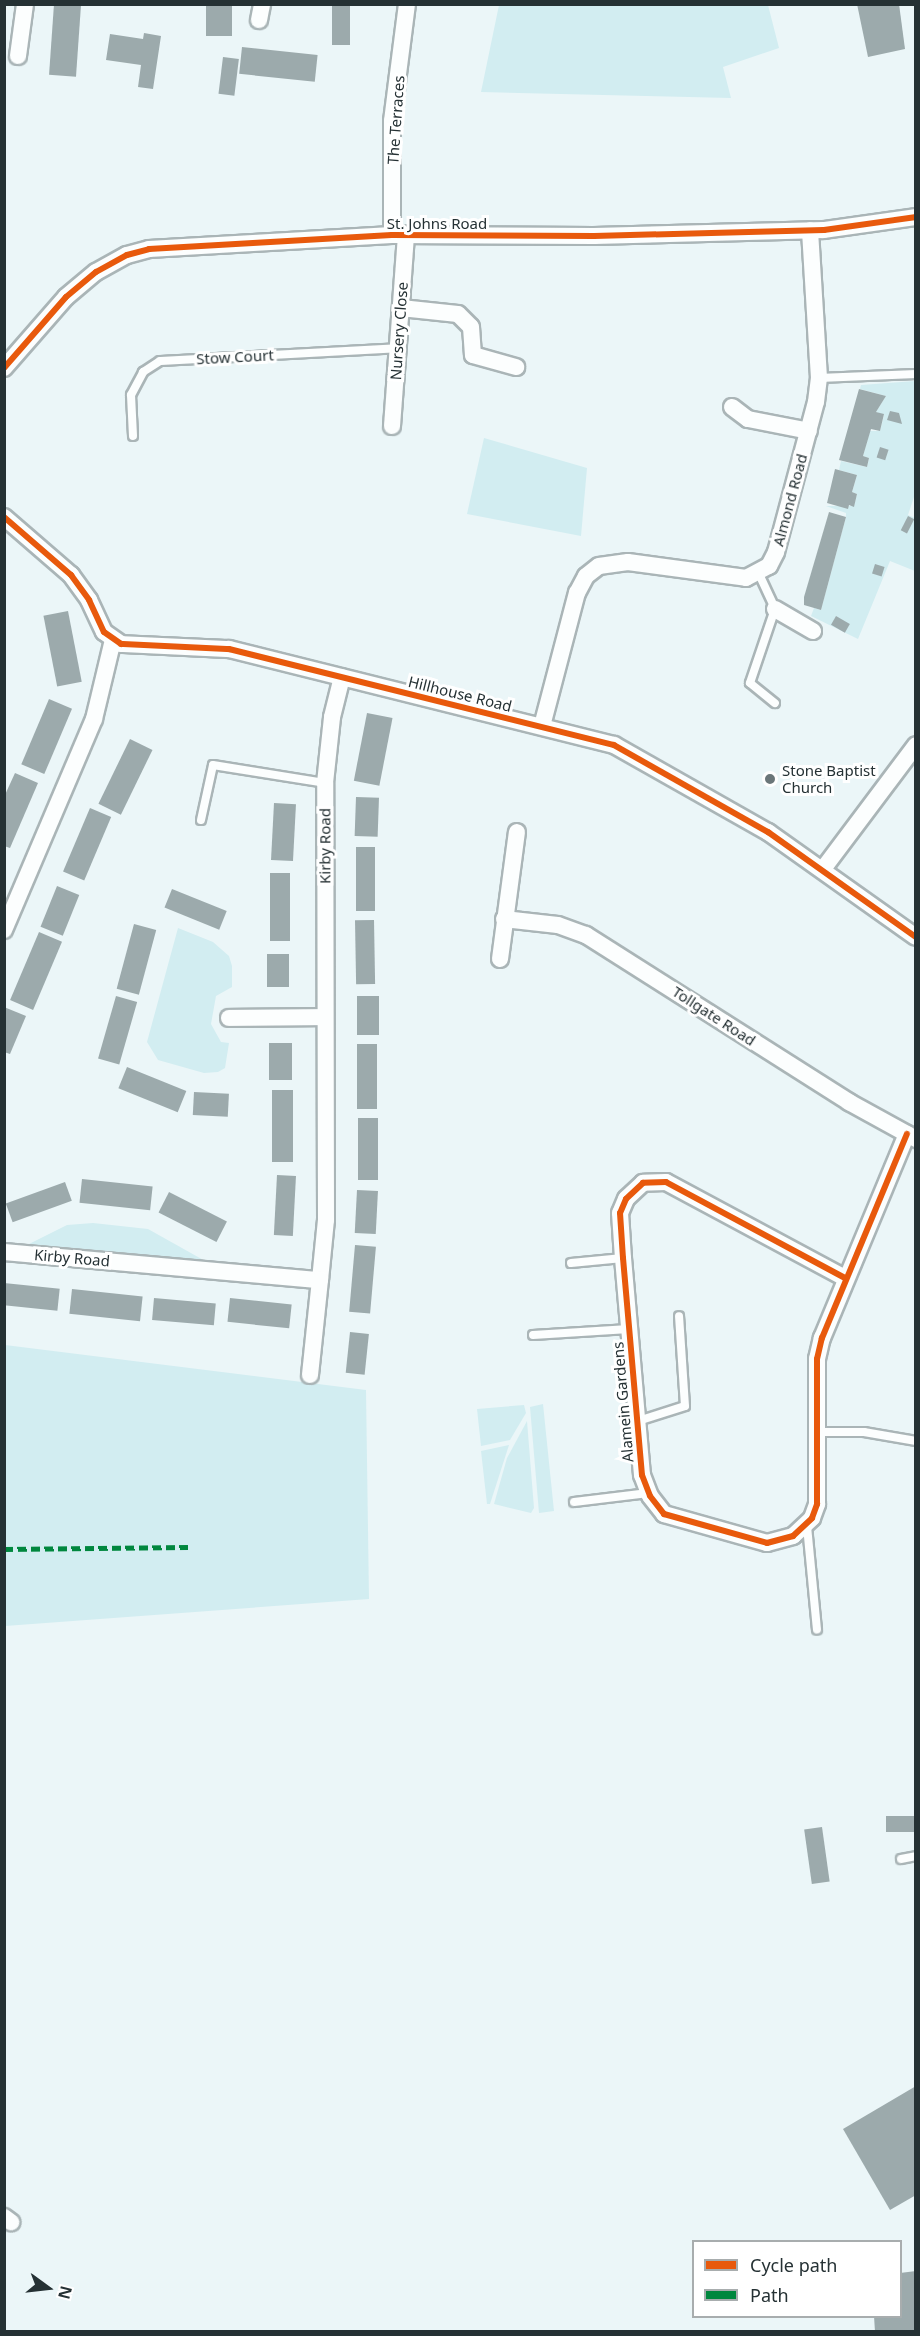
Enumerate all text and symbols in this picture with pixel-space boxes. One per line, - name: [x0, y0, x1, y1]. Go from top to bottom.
- street label: The Terraces: [384, 75, 408, 165]
- street label: St. Johns Road: [387, 215, 487, 233]
- street label: Nursery Close: [387, 281, 411, 381]
- street label: Stow Court: [196, 346, 274, 368]
- street label: Almond Road: [769, 452, 811, 548]
- street label: Hillhouse Road: [406, 672, 514, 716]
- place label: Stone Baptist Church: [782, 761, 876, 796]
- marker: Stone Baptist Church: [763, 772, 777, 786]
- street label: Kirby Road: [316, 808, 334, 884]
- street label: Tollgate Road: [669, 982, 759, 1050]
- street label: Kirby Road: [33, 1246, 111, 1270]
- street label: Alamein Gardens: [609, 1341, 637, 1463]
- legend: [692, 2240, 902, 2318]
- text: Cycle path: [750, 2253, 837, 2277]
- north arrow: [18, 2258, 78, 2318]
- text: Path: [750, 2283, 789, 2307]
- text: N: [53, 2284, 78, 2302]

